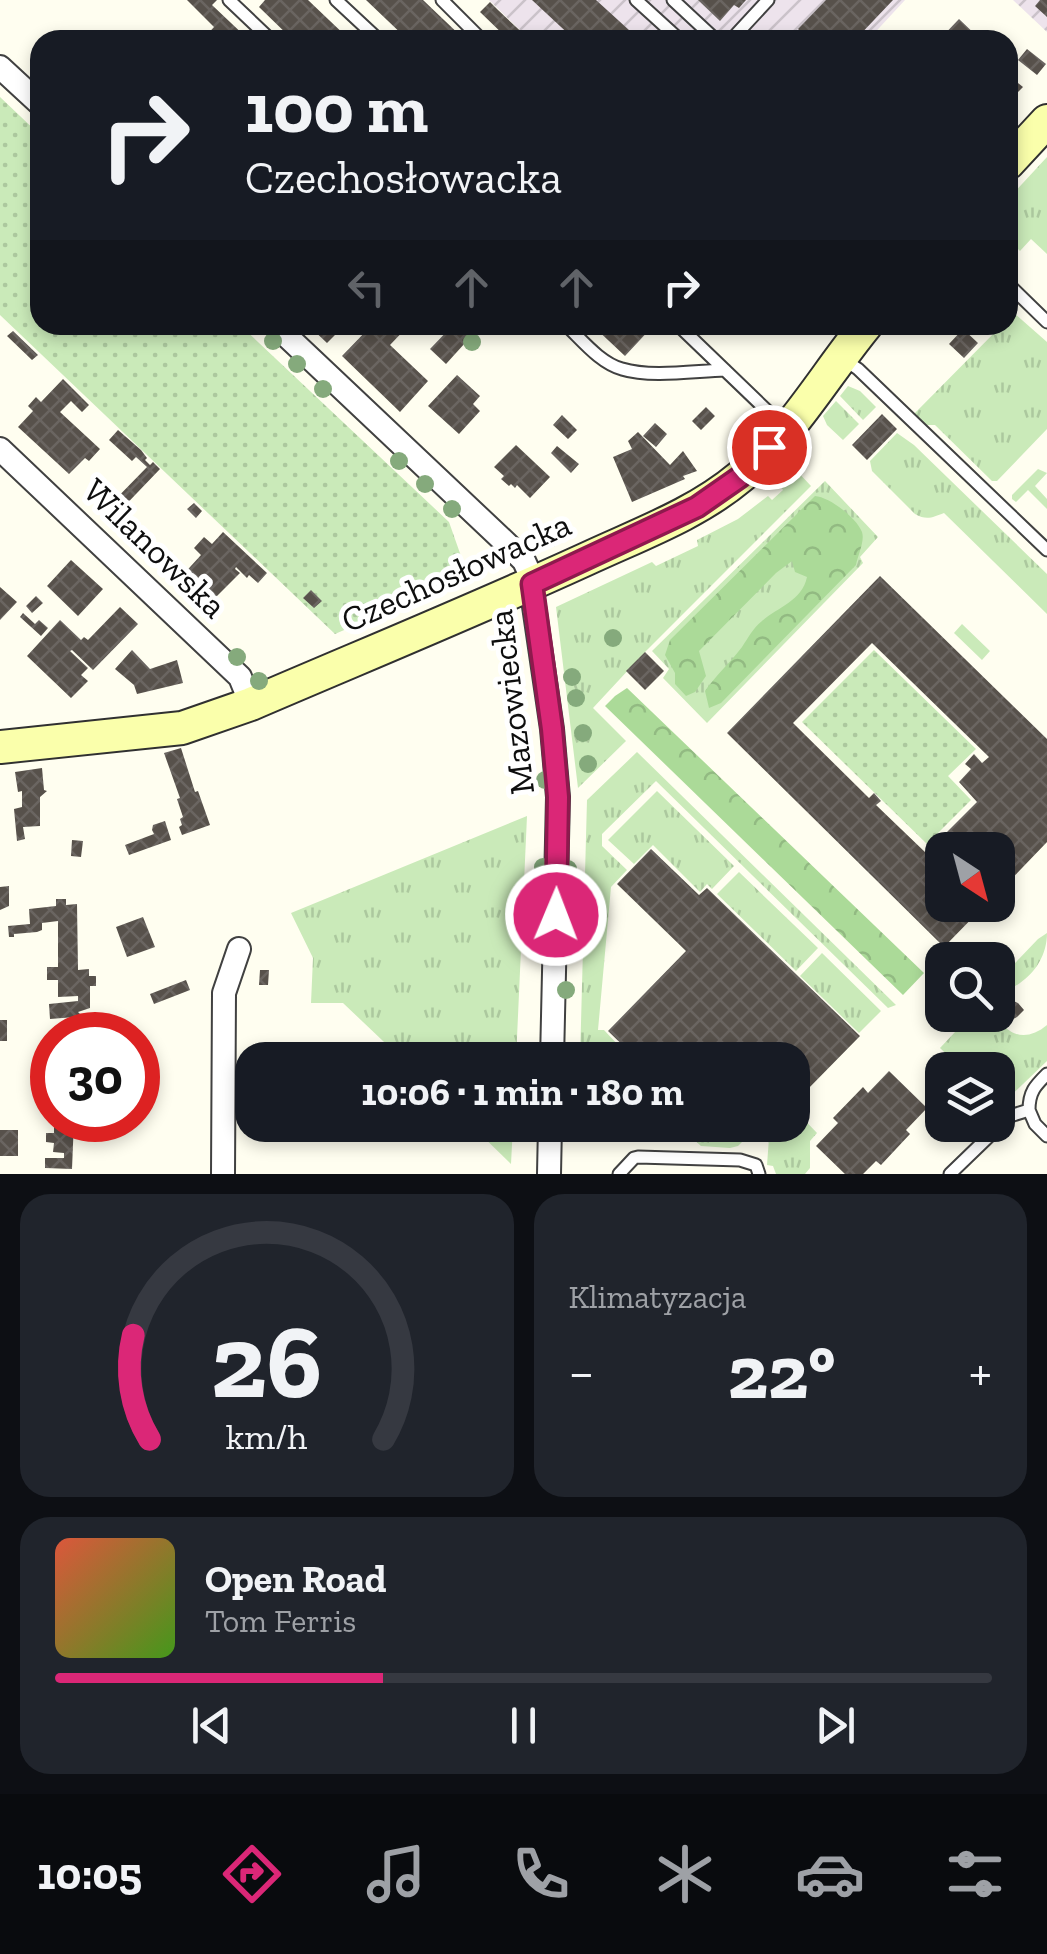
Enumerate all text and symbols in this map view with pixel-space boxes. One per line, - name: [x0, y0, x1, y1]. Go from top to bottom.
- text: 100 m: [245, 66, 428, 150]
- icon: right: [80, 70, 210, 200]
- text: Czechosłowacka: [245, 151, 562, 205]
- icon: left: [339, 260, 394, 315]
- icon: ahead: [444, 260, 499, 315]
- icon: ahead: [549, 260, 604, 315]
- icon: right: [654, 260, 709, 315]
- pin: [727, 405, 812, 490]
- icon: arrive: [742, 420, 797, 475]
- street label: Wilanowska: [75, 469, 235, 627]
- street label: Czechosłowacka: [335, 503, 577, 641]
- street label: Mazowiecka: [479, 607, 543, 797]
- north arrow: [925, 832, 1015, 922]
- map controls: [925, 832, 1015, 1142]
- position arrow: [504, 863, 608, 967]
- button: search: [925, 942, 1015, 1032]
- speed limit sign: 30: [30, 1012, 160, 1142]
- button: layers: [925, 1052, 1015, 1142]
- text: 10:06 · 1 min · 180 m: [361, 1069, 684, 1115]
- text: Klimatyzacja: [569, 1278, 746, 1316]
- text: 26: [211, 1299, 323, 1424]
- text: 22°: [728, 1327, 835, 1417]
- text: −: [569, 1339, 594, 1405]
- text: +: [969, 1339, 992, 1405]
- text: km/h: [226, 1415, 308, 1458]
- text: Open Road: [205, 1556, 387, 1602]
- text: Tom Ferris: [205, 1602, 356, 1640]
- icon: previous: [184, 1698, 239, 1753]
- icon: pause: [496, 1698, 551, 1753]
- icon: next: [808, 1698, 863, 1753]
- icon: directions: [217, 1839, 287, 1909]
- icon: music: [361, 1839, 431, 1909]
- icon: phone: [506, 1839, 576, 1909]
- icon: climate: [650, 1839, 720, 1909]
- icon: car: [795, 1839, 865, 1909]
- icon: filters: [940, 1839, 1010, 1909]
- text: 10:05: [37, 1847, 142, 1901]

